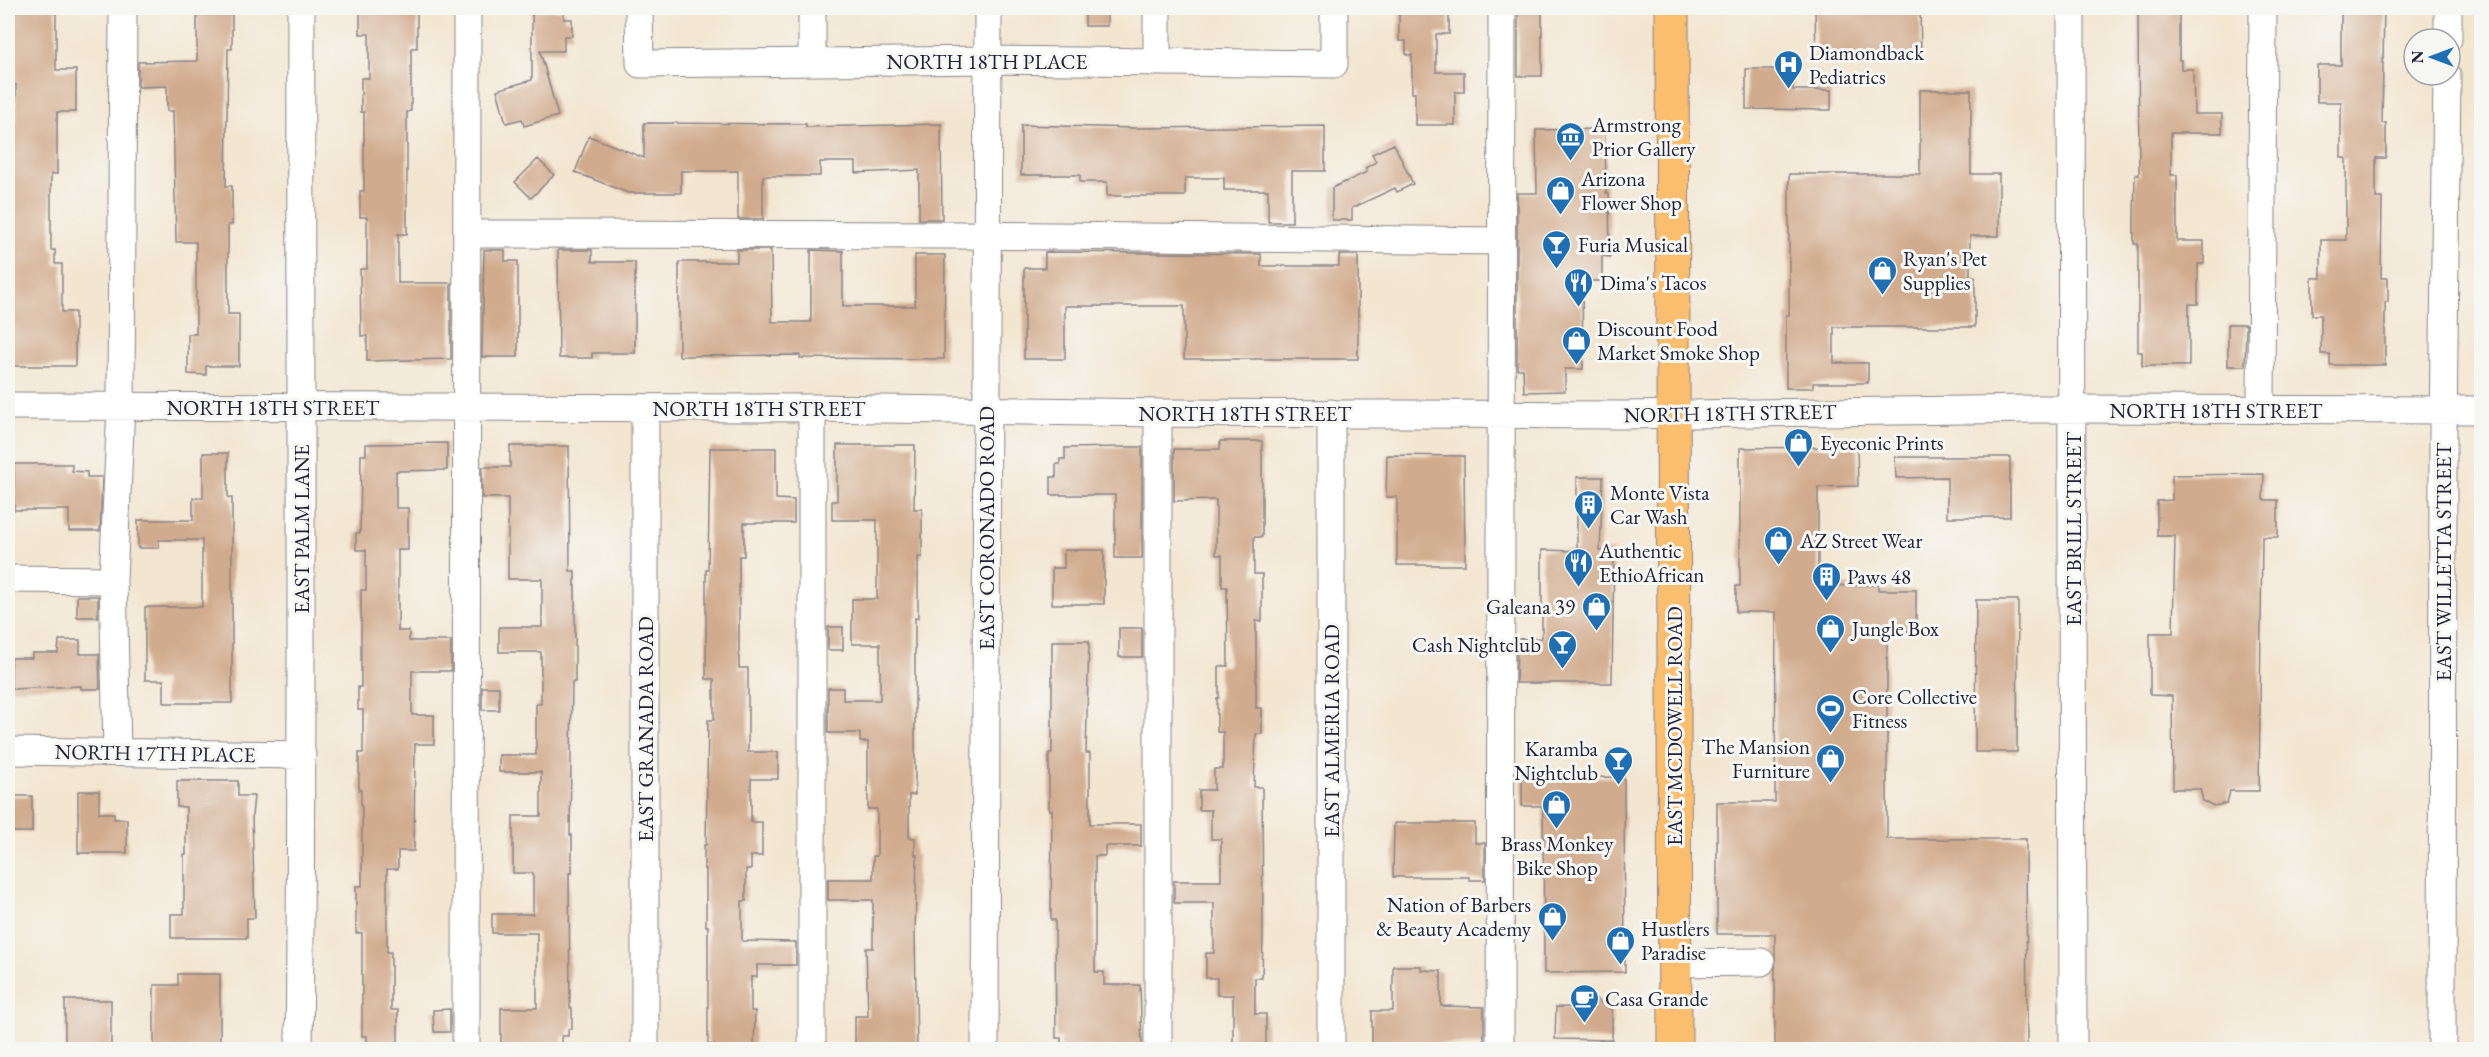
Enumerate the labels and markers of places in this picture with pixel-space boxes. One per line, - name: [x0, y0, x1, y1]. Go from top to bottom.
- place label: Diamondback Pediatrics: [1809, 39, 1925, 90]
- hospital icon: Diamondback Pediatrics: [1772, 48, 1804, 90]
- place label: Armstrong Prior Gallery: [1591, 111, 1696, 162]
- museum icon: Armstrong Prior Gallery: [1555, 120, 1587, 162]
- place label: Arizona Flower Shop: [1580, 165, 1682, 216]
- shop icon: Arizona Flower Shop: [1544, 174, 1576, 216]
- bar icon: Furia Musical: [1541, 228, 1573, 270]
- place label: Furia Musical: [1578, 231, 1688, 258]
- place label: Ryan's Pet Supplies: [1903, 245, 1987, 296]
- shop icon: Ryan's Pet Supplies: [1866, 254, 1898, 296]
- restaurant icon: Dima's Tacos: [1563, 266, 1595, 308]
- place label: Dima's Tacos: [1600, 269, 1707, 296]
- place label: Discount Food Market Smoke Shop: [1597, 315, 1760, 366]
- shop icon: Discount Food Market Smoke Shop: [1560, 324, 1592, 366]
- shop icon: Eyeconic Prints: [1783, 426, 1815, 468]
- place label: Eyeconic Prints: [1820, 429, 1944, 456]
- place label: Monte Vista Car Wash: [1610, 479, 1710, 530]
- building icon: Monte Vista Car Wash: [1573, 488, 1605, 530]
- shop icon: AZ Street Wear: [1763, 524, 1795, 566]
- place label: AZ Street Wear: [1799, 527, 1922, 554]
- place label: Authentic EthioAfrican: [1598, 537, 1704, 588]
- restaurant icon: Authentic EthioAfrican: [1562, 546, 1594, 588]
- building icon: Paws 48: [1810, 560, 1842, 602]
- place label: Paws 48: [1847, 563, 1911, 590]
- shop icon: Galeana 39: [1580, 590, 1612, 632]
- place label: Galeana 39: [1486, 593, 1575, 620]
- shop icon: Jungle Box: [1815, 612, 1847, 654]
- place label: Jungle Box: [1850, 615, 1939, 642]
- bar icon: Cash Nightclub: [1546, 628, 1578, 670]
- place label: Cash Nightclub: [1412, 631, 1541, 658]
- place label: Core Collective Fitness: [1852, 683, 1977, 734]
- sports icon: Core Collective Fitness: [1815, 692, 1847, 734]
- place label: The Mansion Furniture: [1701, 733, 1810, 784]
- place label: Karamba Nightclub: [1514, 735, 1599, 786]
- shop icon: The Mansion Furniture: [1815, 742, 1847, 784]
- bar icon: Karamba Nightclub: [1603, 744, 1635, 786]
- shop icon: Brass Monkey Bike Shop: [1541, 788, 1573, 830]
- place label: Brass Monkey Bike Shop: [1501, 830, 1614, 881]
- place label: Nation of Barbers & Beauty Academy: [1376, 891, 1532, 942]
- shop icon: Nation of Barbers & Beauty Academy: [1536, 900, 1568, 942]
- place label: Hustlers Paradise: [1641, 915, 1710, 966]
- shop icon: Hustlers Paradise: [1604, 924, 1636, 966]
- cafe icon: Casa Grande: [1568, 982, 1600, 1024]
- place label: Casa Grande: [1605, 985, 1708, 1012]

